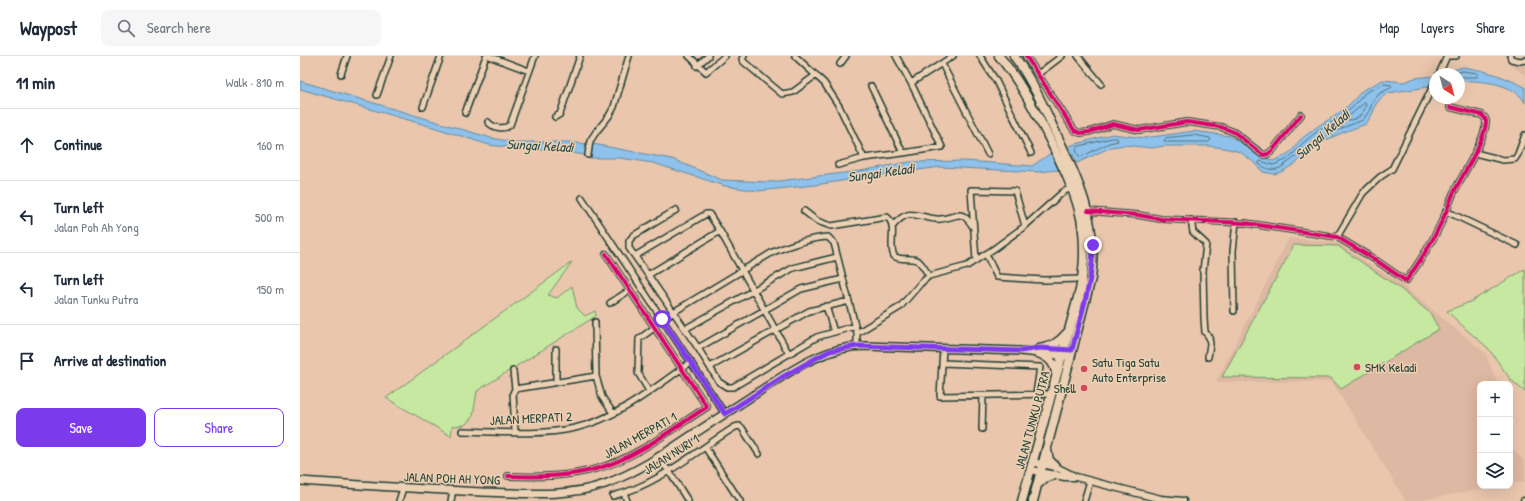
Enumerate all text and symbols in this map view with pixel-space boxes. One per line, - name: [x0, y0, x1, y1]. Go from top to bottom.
- search box: [101, 10, 381, 46]
- text: Waypost: [20, 15, 77, 41]
- icon: search: [115, 17, 137, 39]
- text: Search here: [147, 17, 211, 38]
- text: Map: [1379, 18, 1399, 37]
- text: Layers: [1421, 18, 1454, 37]
- text: Share: [1476, 18, 1505, 37]
- north arrow: [1429, 68, 1465, 104]
- text: 11 min: [16, 71, 55, 94]
- text: Walk · 810 m: [225, 73, 284, 91]
- water label: Sungai Keladi: [1290, 104, 1356, 164]
- icon: ahead: [16, 134, 38, 156]
- text: Continue: [54, 134, 102, 155]
- water label: Sungai Keladi: [506, 134, 576, 157]
- text: 160 m: [256, 136, 284, 154]
- water label: Sungai Keladi: [846, 158, 918, 187]
- text: Turn left: [54, 197, 104, 218]
- icon: left: [16, 206, 38, 228]
- text: 500 m: [255, 208, 284, 226]
- text: Jalan Poh Ah Yong: [54, 218, 139, 236]
- route end: [1084, 236, 1102, 254]
- text: Turn left: [54, 269, 104, 290]
- icon: left: [16, 278, 38, 300]
- text: 150 m: [256, 280, 284, 298]
- text: Jalan Tunku Putra: [54, 290, 138, 308]
- route start: [653, 310, 671, 328]
- icon: arrive: [16, 350, 38, 372]
- text: Arrive at destination: [54, 350, 166, 371]
- place label: Satu Tiga Satu Auto Enterprise: [1092, 353, 1166, 386]
- place label: SMK Keladi: [1365, 358, 1417, 376]
- marker: SMK Keladi: [1352, 362, 1362, 372]
- marker: Satu Tiga Satu Auto Enterprise: [1079, 364, 1089, 374]
- street label: JALAN TUNKU PUTRA: [1010, 368, 1054, 471]
- place label: Shell: [1054, 379, 1076, 397]
- map controls: [1477, 381, 1513, 489]
- button: +: [1477, 381, 1513, 417]
- marker: Shell: [1079, 383, 1089, 393]
- street label: JALAN MERPATI 2: [489, 407, 573, 429]
- street label: JALAN MERPATI 1: [600, 407, 680, 463]
- button: Save: [16, 408, 146, 447]
- button: Share: [154, 408, 284, 447]
- button: −: [1477, 417, 1513, 453]
- street label: JALAN NURI 1: [640, 430, 703, 478]
- button: layers: [1477, 453, 1513, 489]
- street label: JALAN POH AH YONG: [404, 467, 501, 489]

